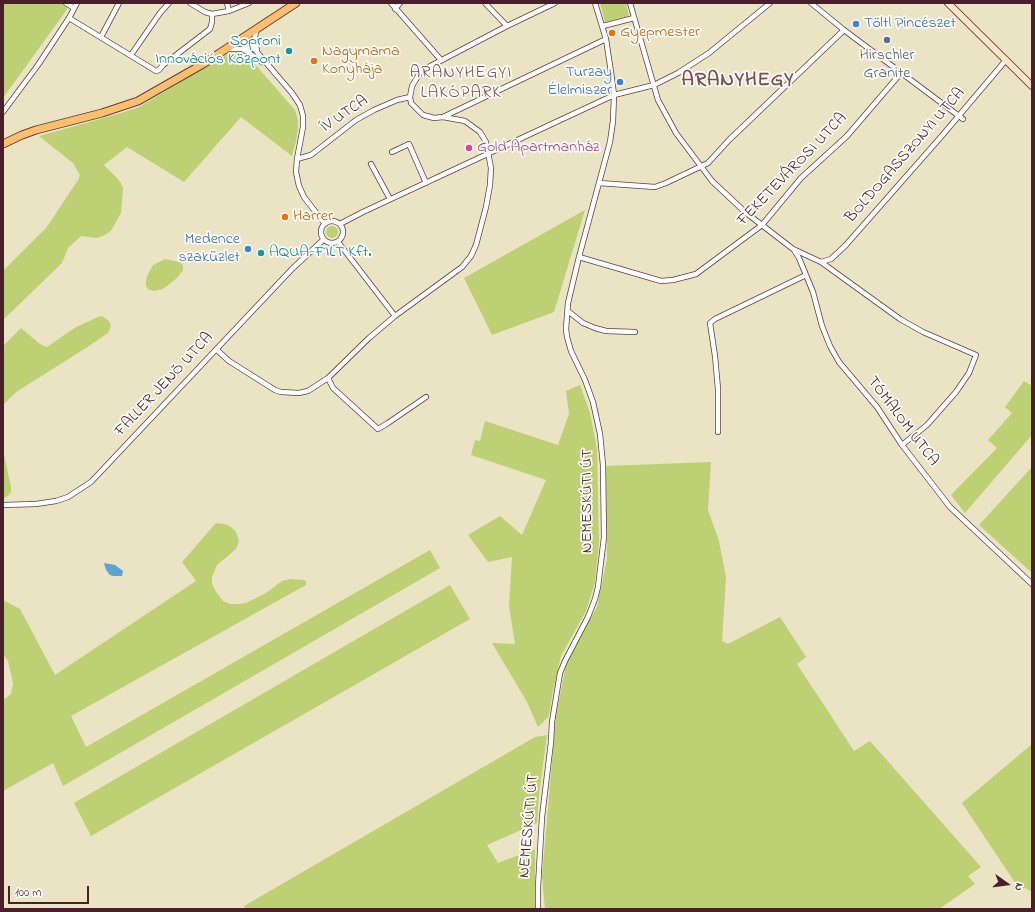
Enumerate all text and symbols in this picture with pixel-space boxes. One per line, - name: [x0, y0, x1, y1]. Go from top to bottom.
- place label: Töltl Pincészet: [864, 14, 956, 34]
- marker: Töltl Pincészet: [851, 19, 861, 29]
- place label: Gyepmester: [620, 23, 700, 43]
- marker: Gyepmester: [607, 28, 617, 38]
- place label: Soproni Innovációs Központ: [155, 32, 281, 70]
- marker: Hirschler Granite: [882, 35, 892, 45]
- place label: Nagymama Konyhája: [322, 42, 400, 80]
- marker: Soproni Innovációs Központ: [284, 46, 294, 56]
- place label: Hirschler Granite: [860, 46, 914, 84]
- marker: Nagymama Konyhája: [309, 56, 319, 66]
- place label: Turzay Élelmiszer: [547, 63, 612, 101]
- district label: ARANYHEGYI LAKÓPARK: [410, 64, 512, 104]
- district label: ARANYHEGY: [682, 70, 794, 94]
- marker: Turzay Élelmiszer: [615, 77, 625, 87]
- street label: BOLDOGASSZONYI UTCA: [842, 85, 970, 227]
- street label: ÍV UTCA: [318, 92, 372, 138]
- street label: FEKETEVÁROSI UTCA: [734, 110, 852, 230]
- place label: Gold Apartmanház: [477, 138, 599, 158]
- marker: Gold Apartmanház: [464, 143, 474, 153]
- place label: Harrer: [293, 207, 333, 227]
- marker: Harrer: [280, 212, 290, 222]
- place label: Medence szaküzlet: [178, 230, 240, 268]
- place label: AQUA-FILT Kft.: [269, 243, 372, 263]
- marker: Medence szaküzlet: [243, 244, 253, 254]
- marker: AQUA-FILT Kft.: [256, 248, 266, 258]
- street label: FALLER JENŐ UTCA: [112, 329, 218, 441]
- street label: TÓMALOM UTCA: [862, 373, 942, 471]
- street label: NEMESKÚTI ÚT: [578, 449, 598, 553]
- street label: NEMESKÚTI ÚT: [516, 773, 544, 879]
- north arrow: [987, 864, 1027, 904]
- scale bar: [10, 878, 91, 904]
- text: N: [1010, 881, 1027, 892]
- text: 100 m: [15, 884, 42, 902]

